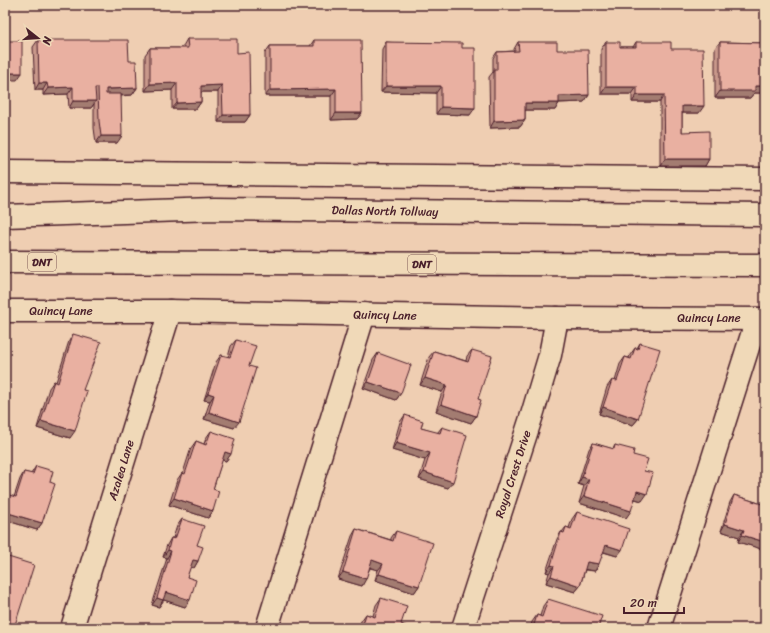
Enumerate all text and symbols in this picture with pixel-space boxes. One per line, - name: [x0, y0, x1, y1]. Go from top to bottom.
- north arrow: [18, 18, 58, 58]
- text: N: [37, 33, 58, 48]
- street label: Dallas North Tollway: [331, 199, 439, 223]
- road number: DNT: [28, 253, 56, 271]
- road number: DNT: [408, 255, 436, 273]
- street label: Quincy Lane: [29, 300, 93, 322]
- street label: Quincy Lane: [353, 303, 417, 327]
- street label: Quincy Lane: [677, 307, 741, 329]
- street label: Royal Crest Drive: [488, 427, 538, 521]
- street label: Azalea Lane: [101, 437, 141, 504]
- scale bar: [624, 589, 684, 615]
- text: 20 m: [630, 592, 657, 614]

